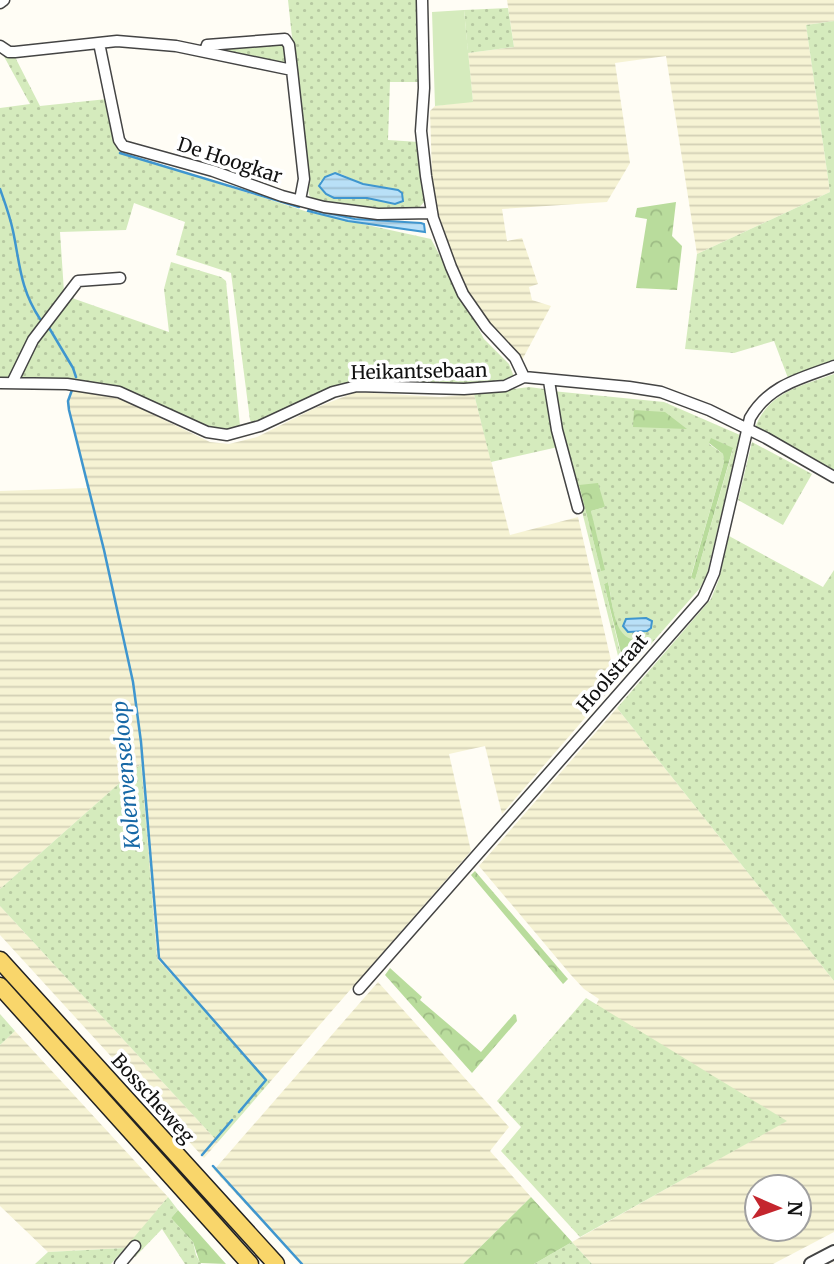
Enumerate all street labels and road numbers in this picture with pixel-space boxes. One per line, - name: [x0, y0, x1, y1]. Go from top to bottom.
- street label: De Hoogkar: [174, 132, 286, 188]
- street label: Heikantsebaan: [350, 358, 488, 384]
- street label: Hoolstraat: [571, 628, 653, 717]
- street label: Bosscheweg: [107, 1048, 200, 1148]

